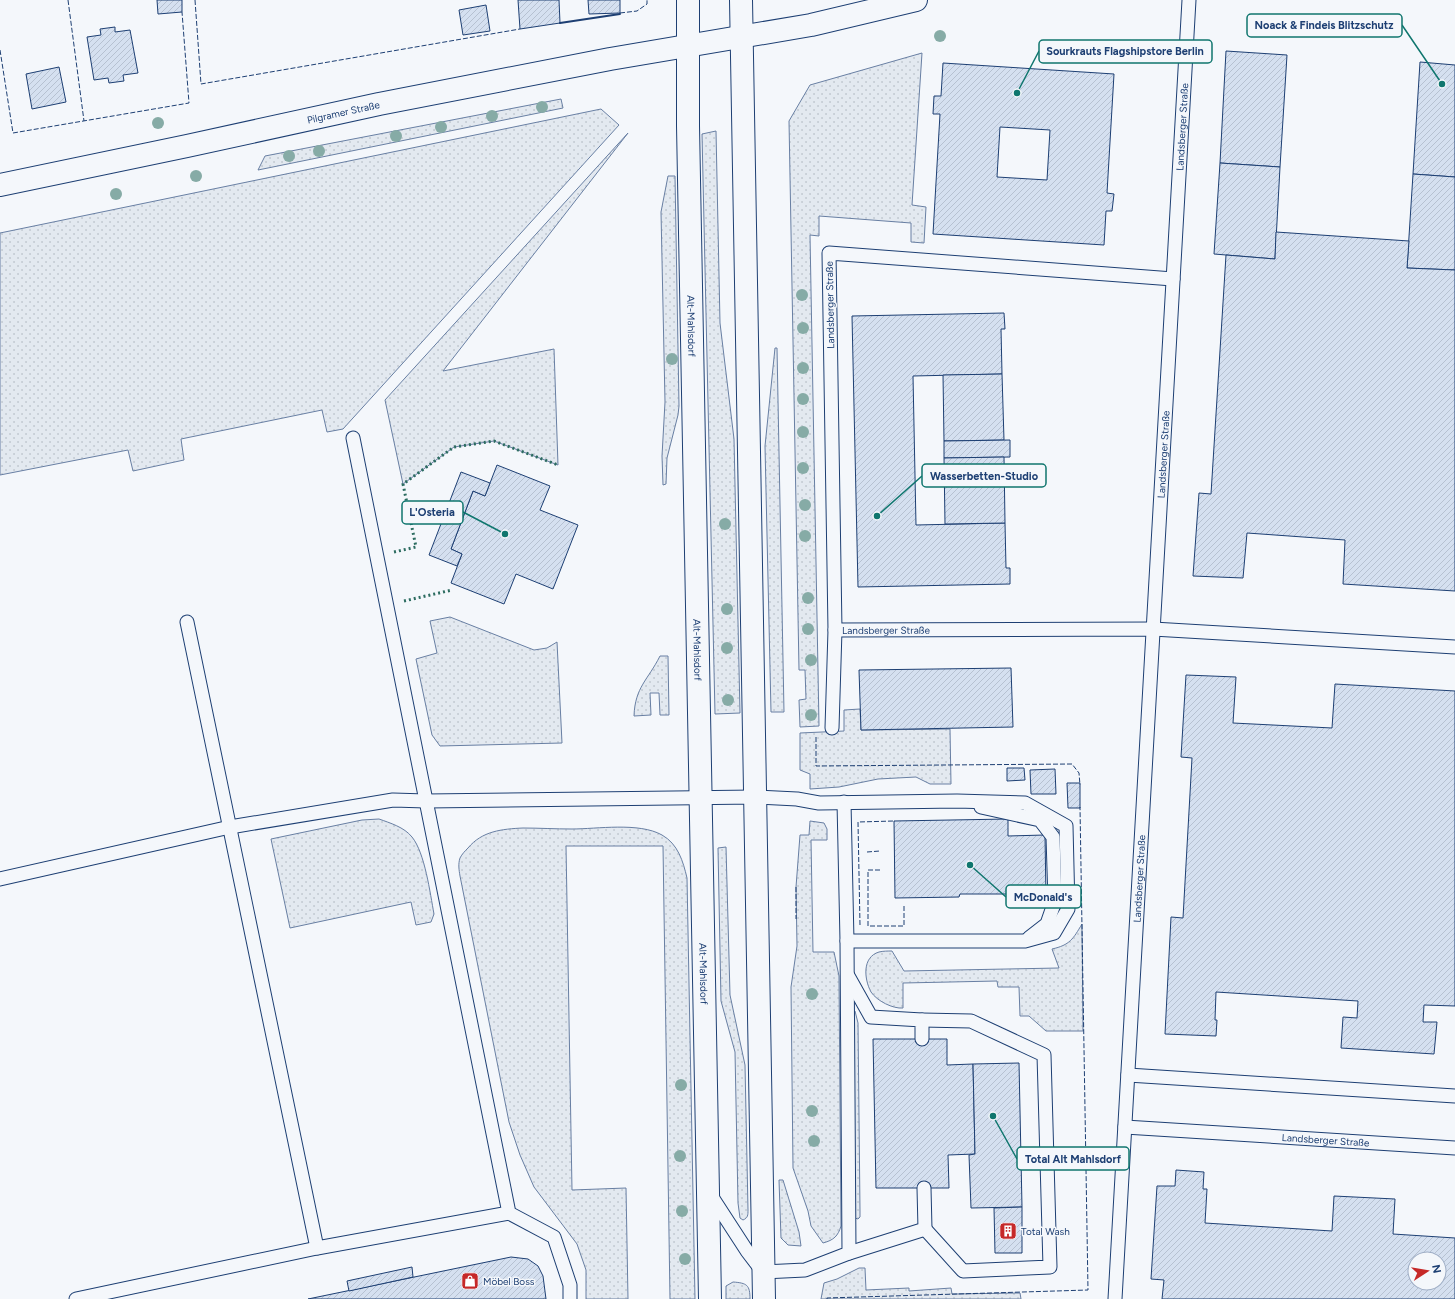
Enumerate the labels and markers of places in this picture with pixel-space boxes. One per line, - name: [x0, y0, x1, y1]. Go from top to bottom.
- callout: Noack & Findeis Blitzschutz: [1247, 14, 1402, 37]
- callout: Sourkrauts Flagshipstore Berlin: [1039, 40, 1212, 63]
- callout: Wasserbetten-Studio: [922, 464, 1046, 487]
- callout: L'Osteria: [402, 501, 463, 524]
- callout: McDonald's: [1006, 885, 1081, 908]
- callout: Total Alt Mahlsdorf: [1017, 1147, 1129, 1170]
- building icon: Total Wash: [998, 1221, 1018, 1241]
- place label: Total Wash: [1021, 1225, 1070, 1238]
- shop icon: Möbel Boss: [460, 1271, 480, 1291]
- place label: Möbel Boss: [483, 1275, 535, 1288]

